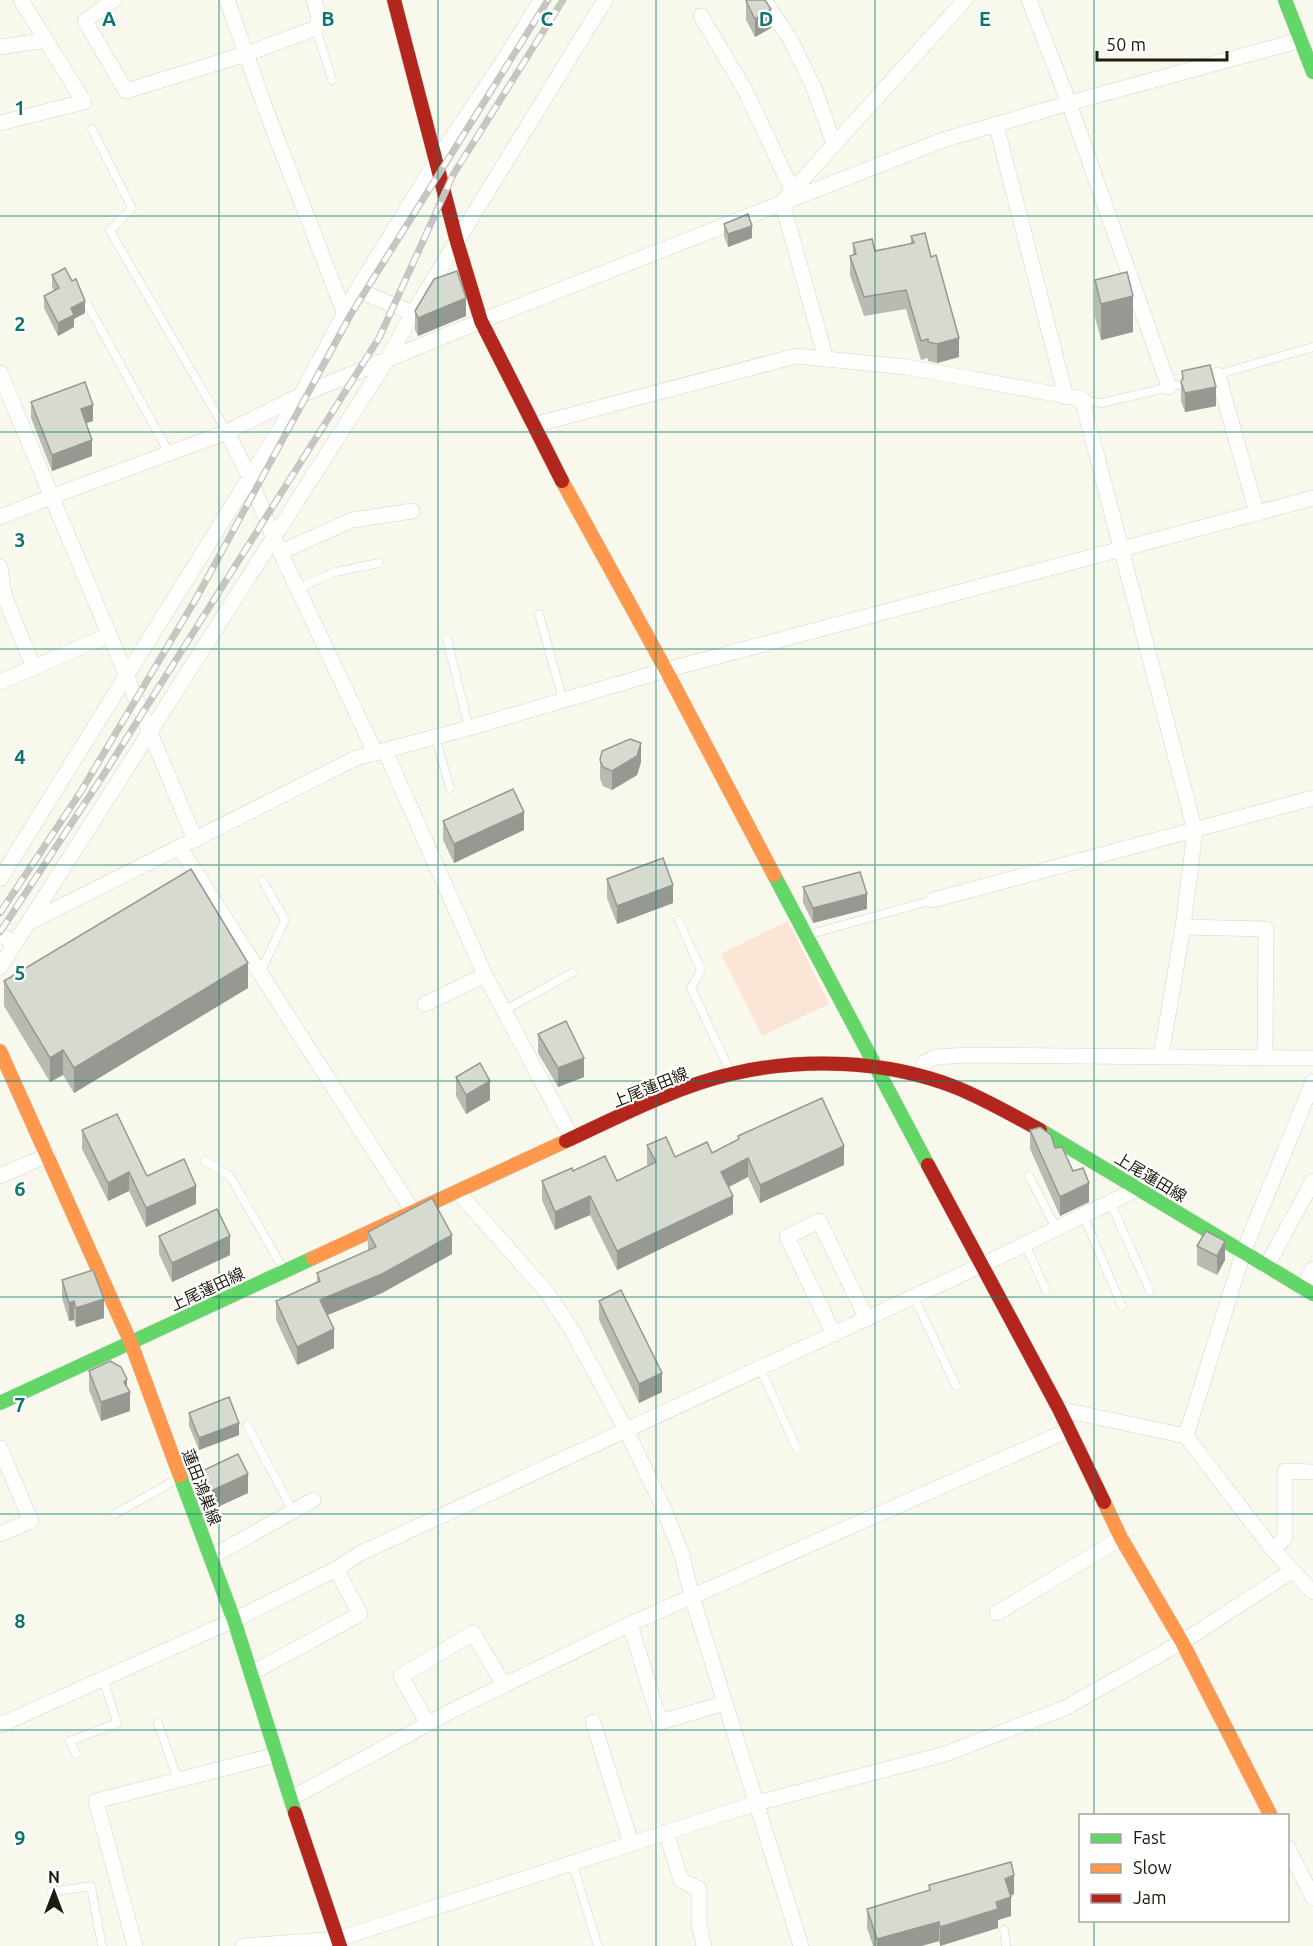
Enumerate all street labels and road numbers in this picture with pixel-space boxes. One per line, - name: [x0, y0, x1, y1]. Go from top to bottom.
- street label: 上尾蓮田線: [610, 1064, 690, 1110]
- street label: 上尾蓮田線: [1112, 1149, 1190, 1205]
- street label: 上尾蓮田線: [167, 1264, 247, 1314]
- street label: 蓮田鴻巣線: [179, 1446, 225, 1528]

